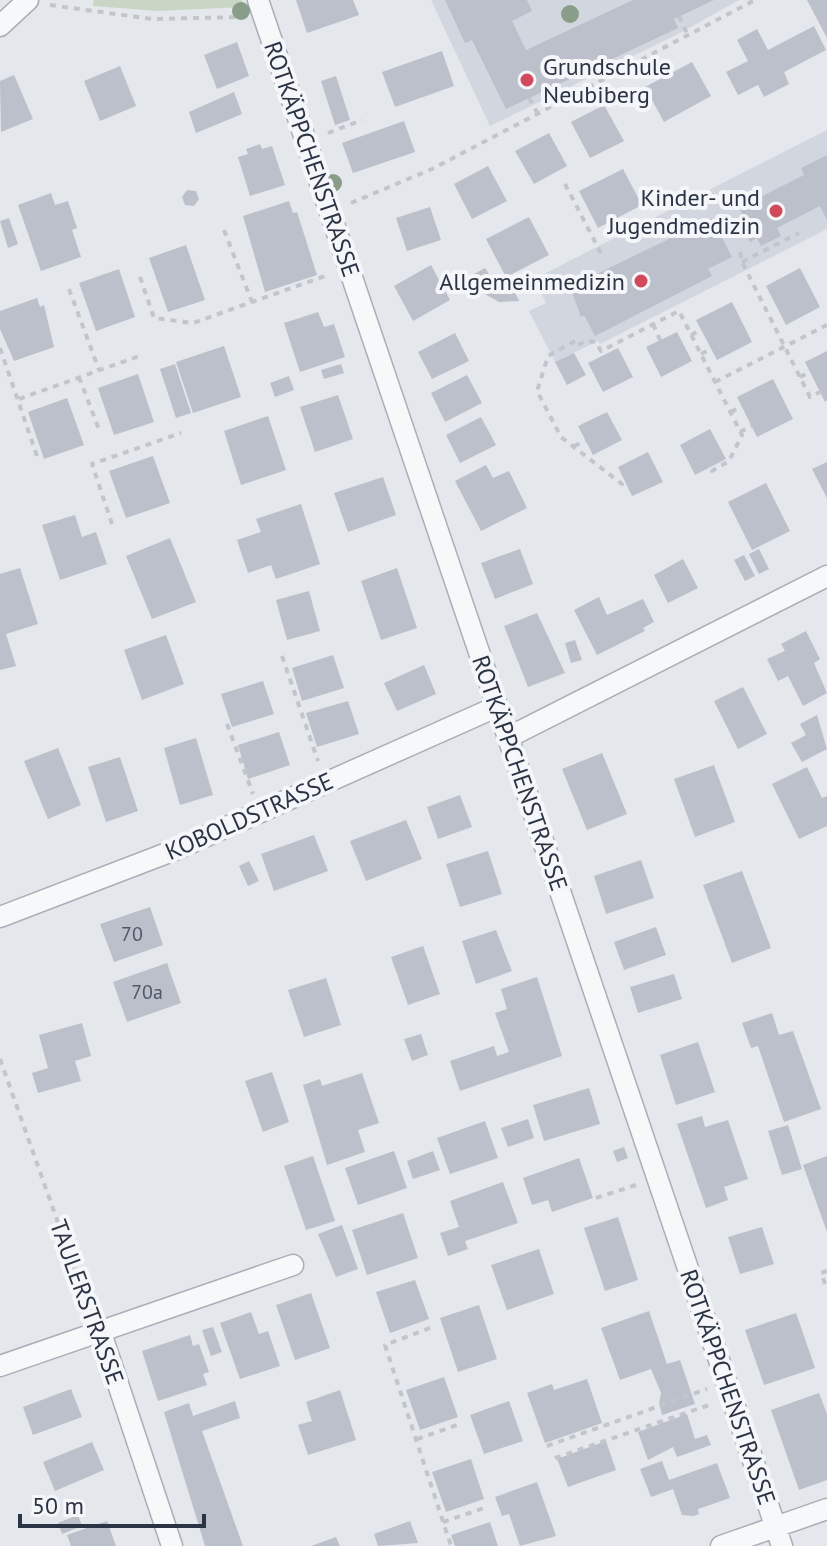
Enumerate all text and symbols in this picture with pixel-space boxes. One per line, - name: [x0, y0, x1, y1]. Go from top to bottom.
- street label: ROTKÄPPCHENSTRASSE: [257, 37, 367, 281]
- place label: Grundschule Neubiberg: [543, 51, 671, 110]
- marker: Grundschule Neubiberg: [518, 71, 536, 89]
- place label: Kinder- und Jugendmedizin: [607, 182, 760, 241]
- marker: Kinder- und Jugendmedizin: [767, 202, 785, 220]
- place label: Allgemeinmedizin: [439, 266, 625, 297]
- marker: Allgemeinmedizin: [632, 272, 650, 290]
- street label: ROTKÄPPCHENSTRASSE: [465, 651, 575, 895]
- street label: KOBOLDSTRASSE: [160, 765, 338, 867]
- house number: 70: [121, 921, 143, 947]
- house number: 70a: [131, 979, 163, 1005]
- street label: TAULERSTRASSE: [43, 1215, 131, 1389]
- street label: ROTKÄPPCHENSTRASSE: [673, 1265, 783, 1509]
- scale bar: [20, 1478, 204, 1528]
- text: 50 m: [32, 1490, 84, 1521]

